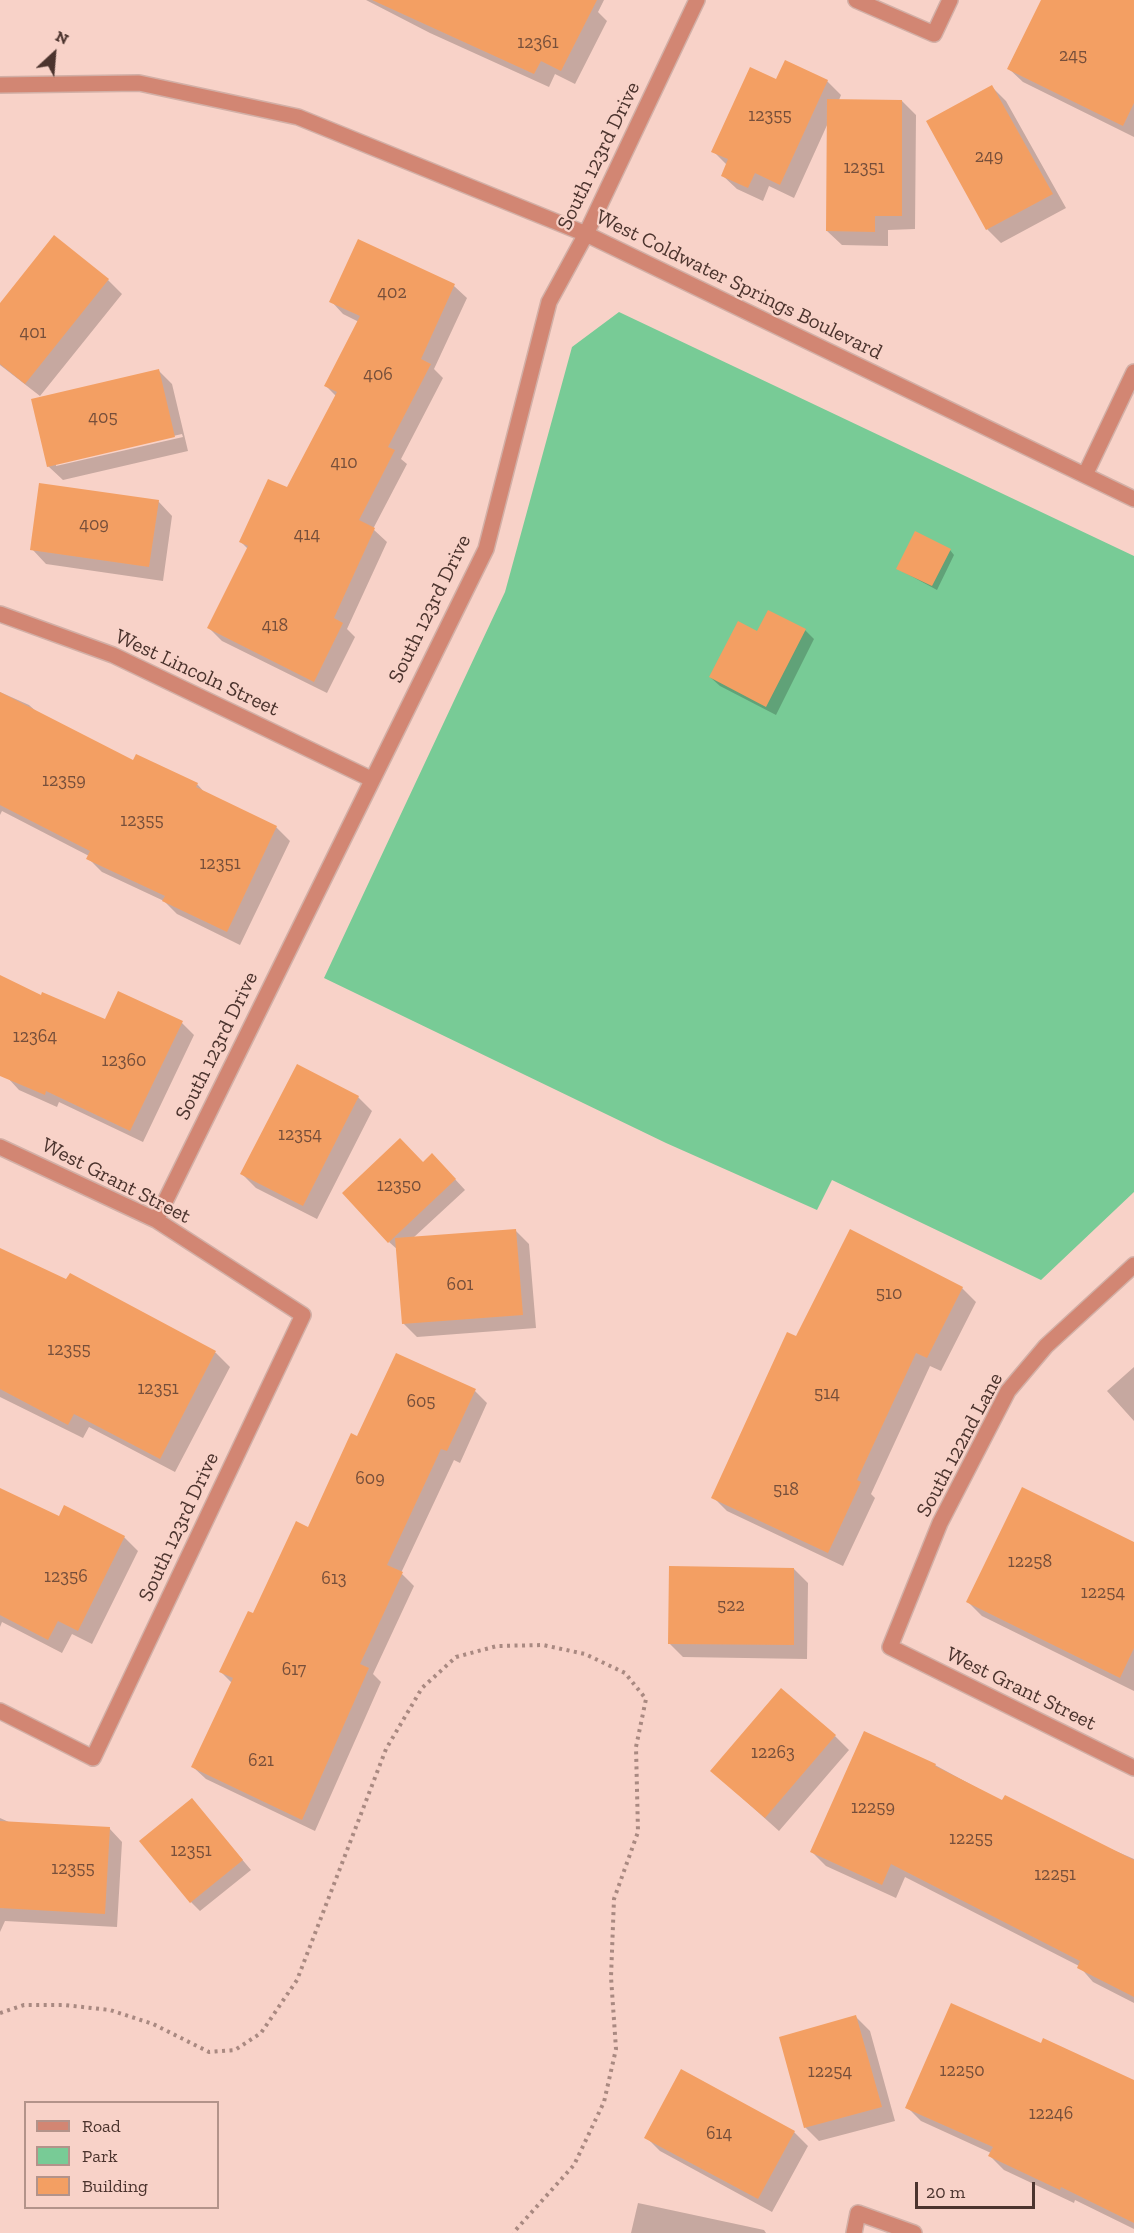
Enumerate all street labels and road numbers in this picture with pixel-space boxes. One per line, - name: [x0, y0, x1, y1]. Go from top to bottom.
- street label: South 123rd Drive: [552, 78, 646, 234]
- street label: West Coldwater Springs Boulevard: [592, 205, 886, 365]
- street label: South 123rd Drive: [383, 531, 477, 687]
- street label: West Lincoln Street: [111, 624, 283, 722]
- street label: South 123rd Drive: [170, 968, 264, 1124]
- street label: West Grant Street: [37, 1133, 195, 1229]
- street label: South 122nd Lane: [911, 1369, 1009, 1521]
- street label: South 123rd Drive: [133, 1448, 225, 1606]
- street label: West Grant Street: [942, 1642, 1100, 1736]

